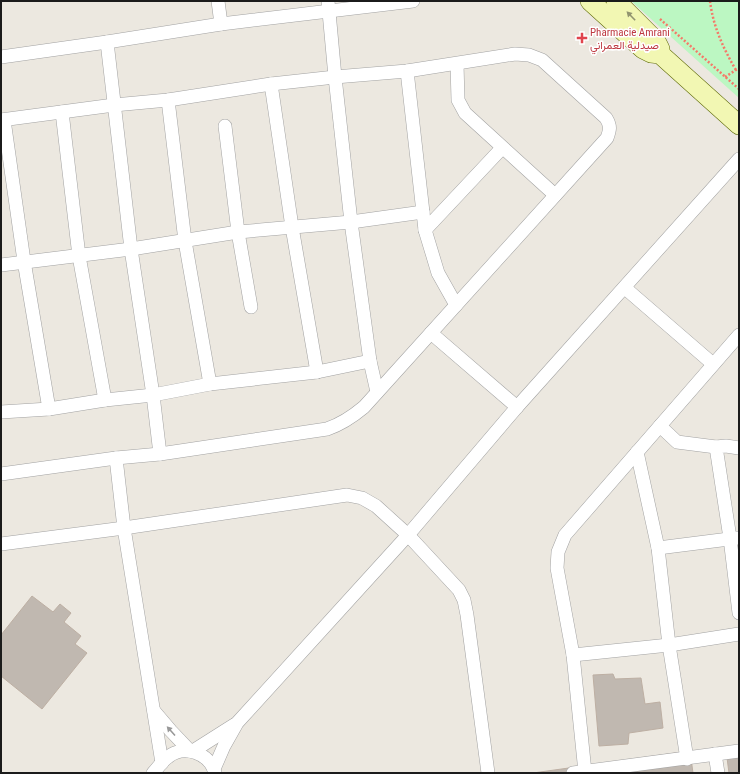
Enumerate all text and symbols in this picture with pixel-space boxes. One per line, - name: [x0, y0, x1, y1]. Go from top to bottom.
- one-way arrow: [626, 11, 635, 21]
- place label: Pharmacie Amrani صيدلية العمراني: [590, 26, 670, 55]
- marker: Pharmacie Amrani صيدلية العمراني: [577, 33, 587, 43]
- one-way arrow: [166, 726, 176, 736]

